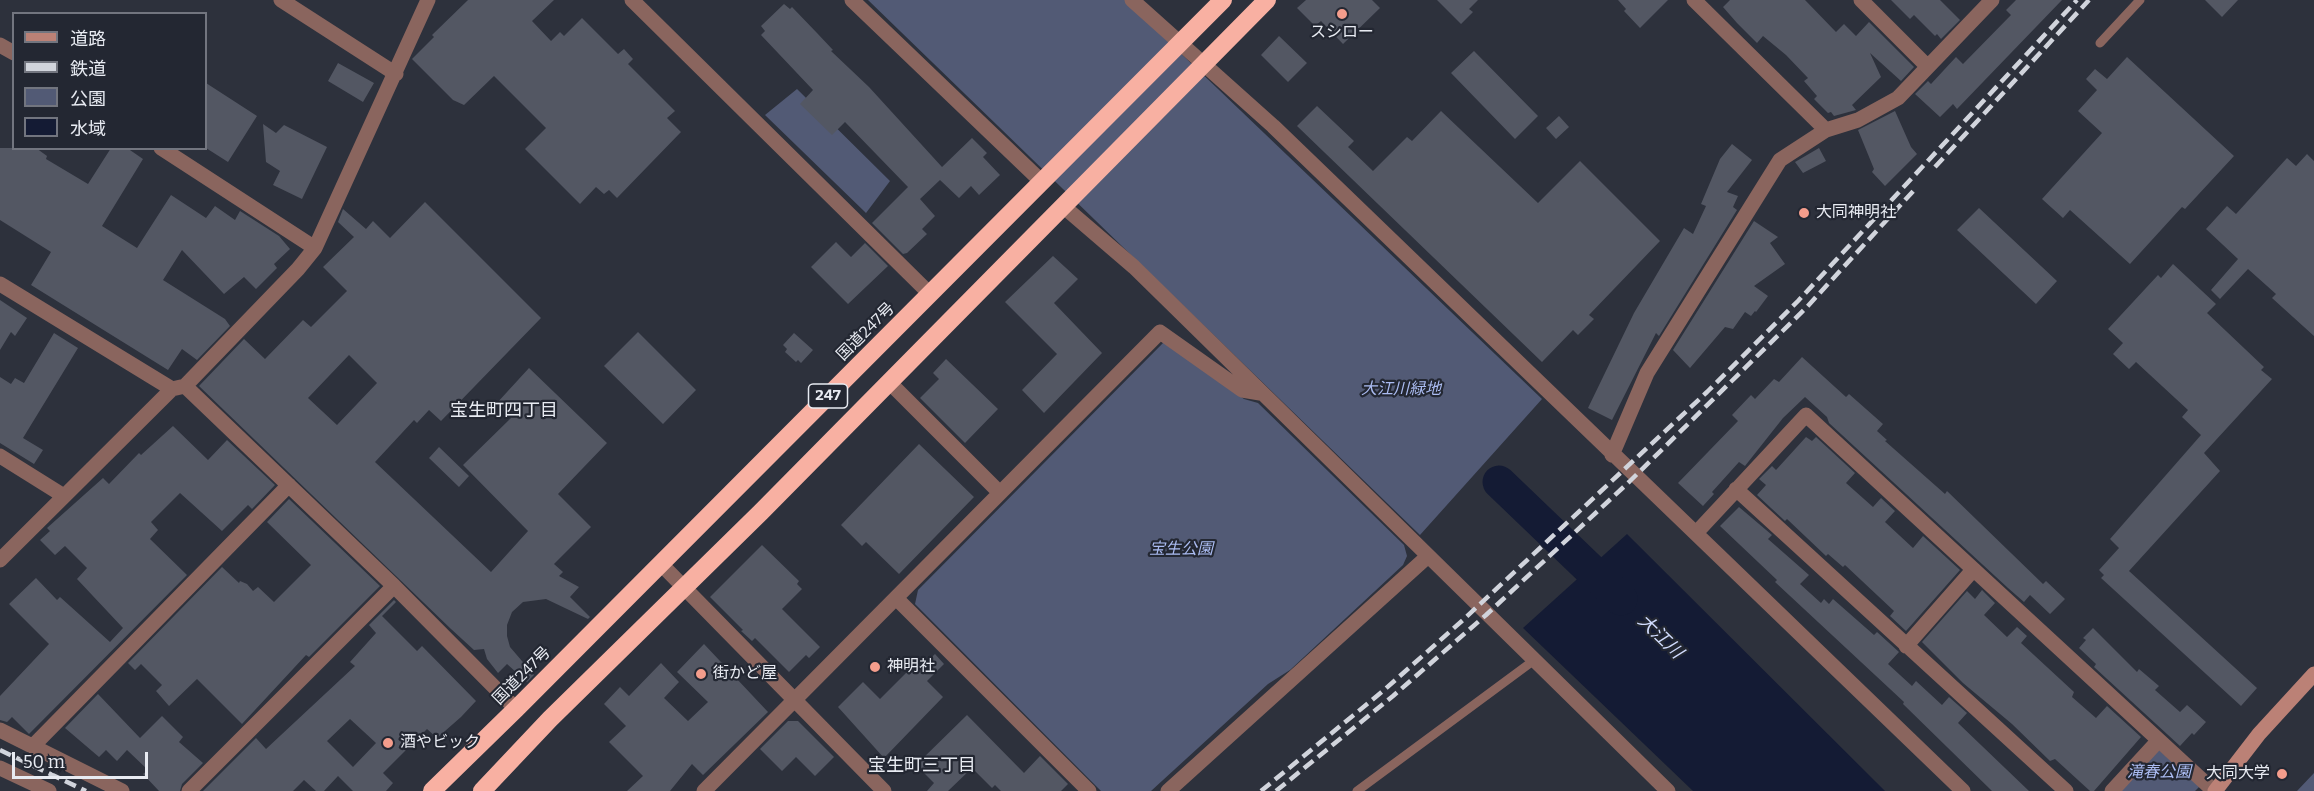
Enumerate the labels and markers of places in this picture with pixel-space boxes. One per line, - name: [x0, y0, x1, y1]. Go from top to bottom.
- marker: スシロー: [1335, 7, 1349, 21]
- place label: スシロー: [1310, 23, 1374, 43]
- place label: 大同神明社: [1816, 203, 1896, 223]
- marker: 大同神明社: [1797, 206, 1811, 220]
- place label: 神明社: [887, 657, 935, 677]
- marker: 神明社: [868, 660, 882, 674]
- place label: 街かど屋: [713, 664, 777, 684]
- marker: 街かど屋: [694, 667, 708, 681]
- place label: 酒やビック: [400, 733, 480, 753]
- marker: 酒やビック: [381, 736, 395, 750]
- place label: 大同大学: [2206, 764, 2270, 784]
- marker: 大同大学: [2275, 767, 2289, 781]

